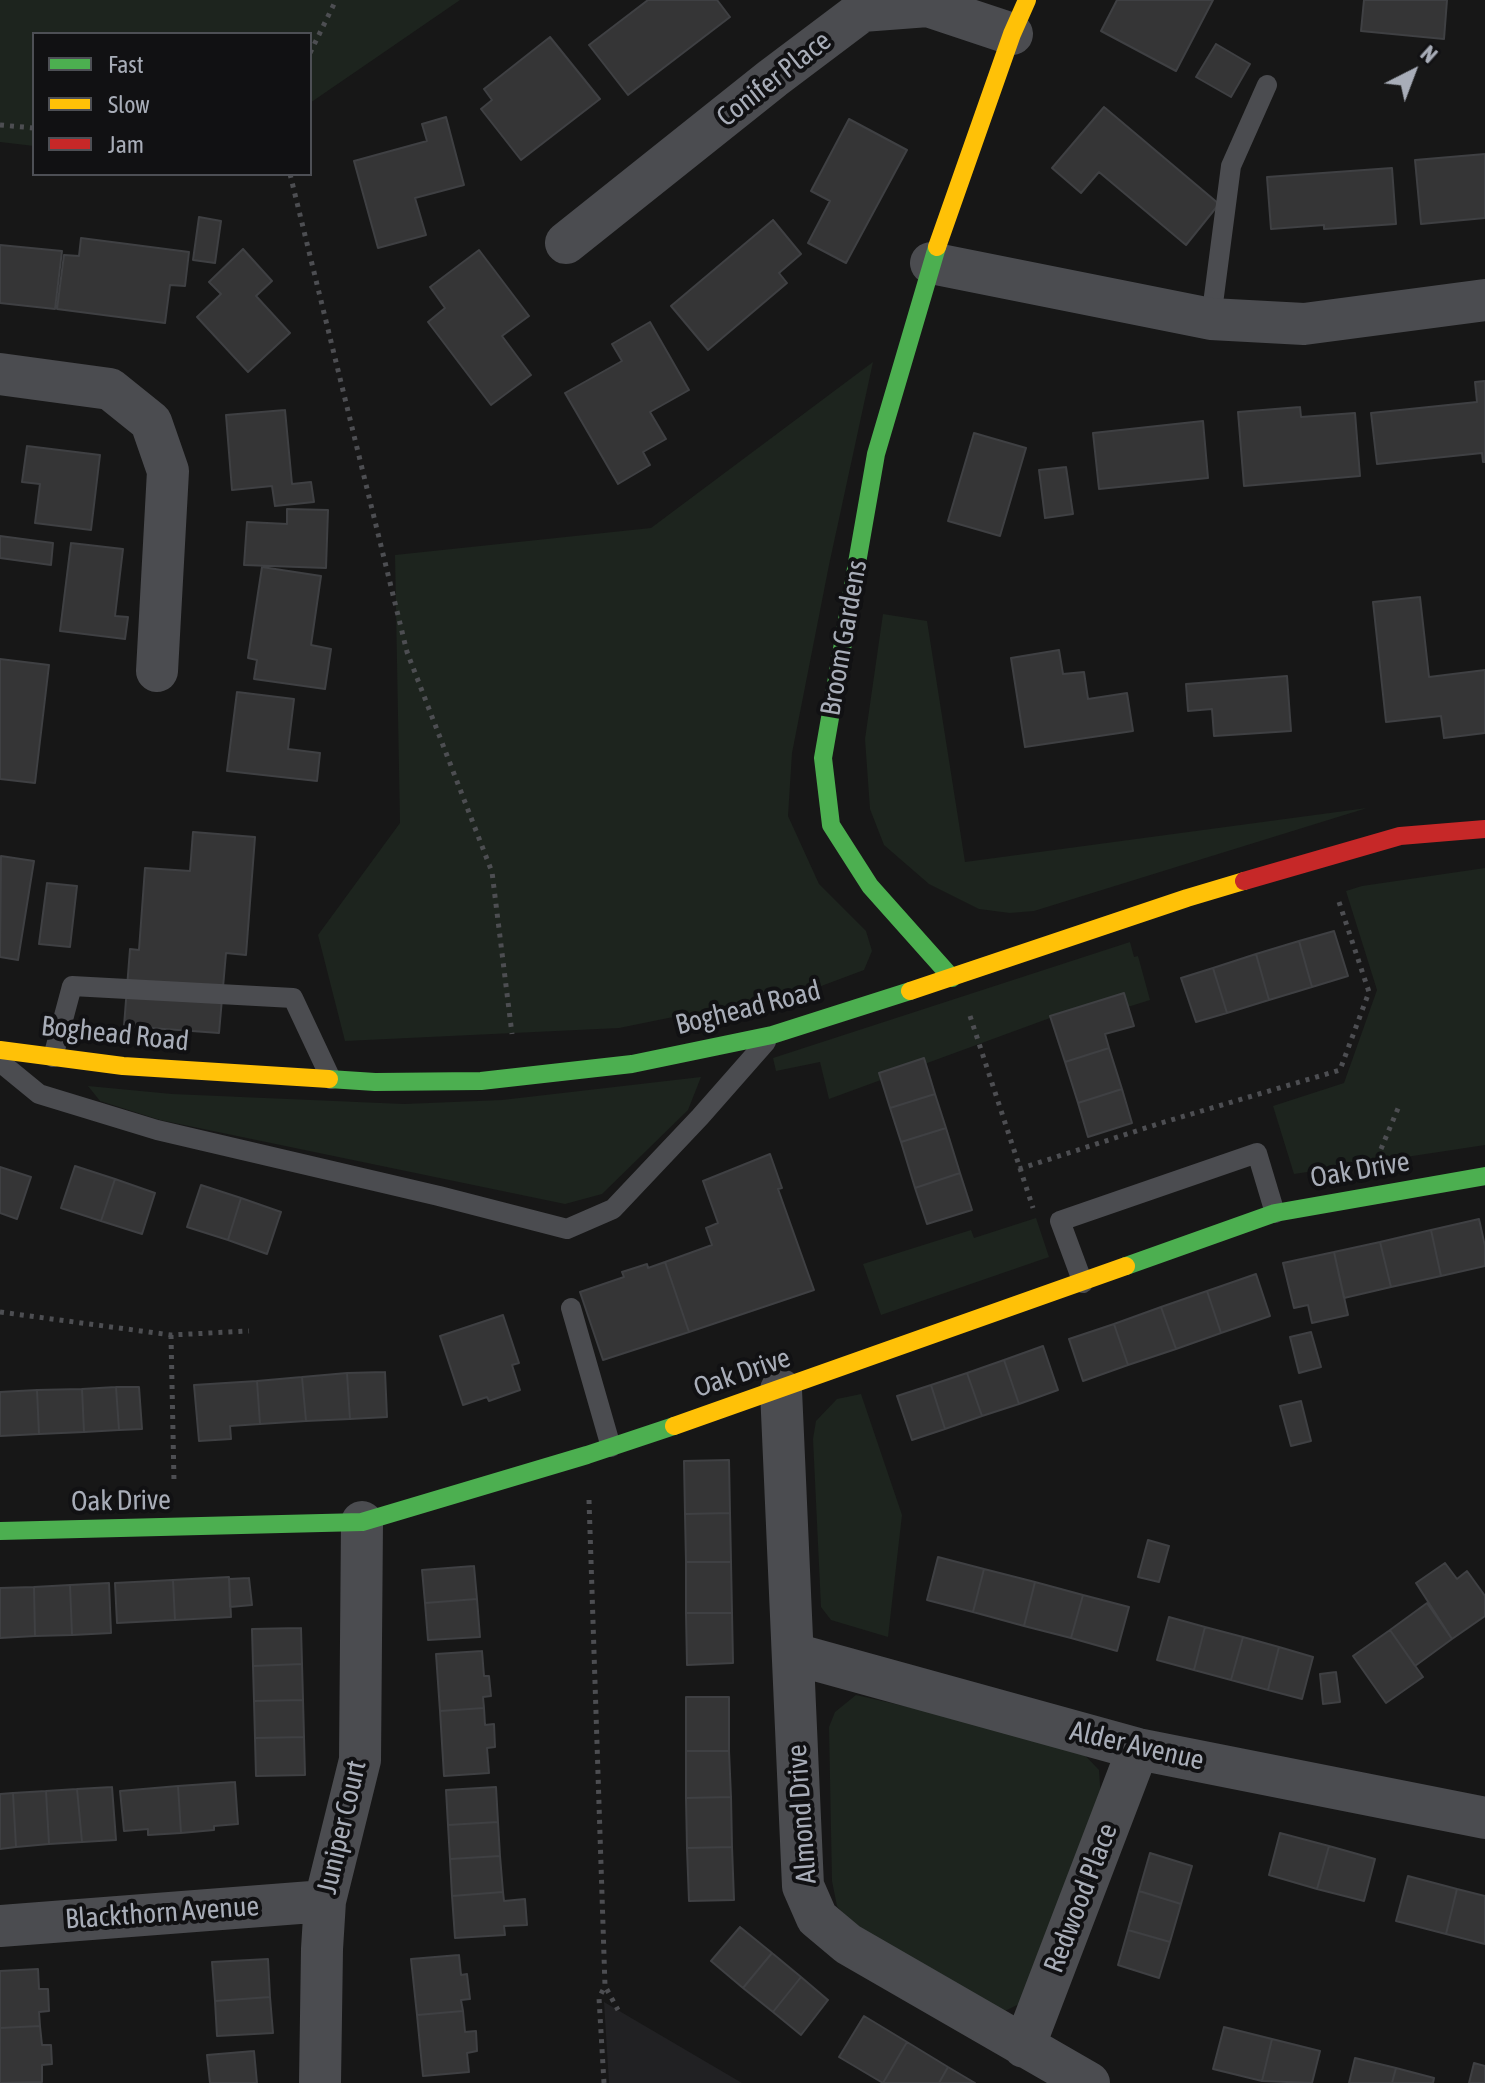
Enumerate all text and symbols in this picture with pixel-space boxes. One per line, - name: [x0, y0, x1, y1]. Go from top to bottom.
- street label: Conifer Place: [710, 24, 838, 134]
- legend: [32, 32, 312, 176]
- north arrow: [1373, 32, 1453, 112]
- text: N: [1416, 40, 1443, 68]
- text: Fast: [108, 51, 144, 78]
- text: Slow: [108, 91, 150, 118]
- text: Jam: [108, 131, 144, 158]
- street label: Broom Gardens: [814, 558, 874, 718]
- street label: Boghead Road: [672, 974, 824, 1042]
- street label: Boghead Road: [39, 1010, 191, 1058]
- street label: Oak Drive: [1308, 1145, 1412, 1195]
- street label: Oak Drive: [689, 1341, 795, 1405]
- street label: Oak Drive: [71, 1483, 171, 1519]
- street label: Alder Avenue: [1067, 1714, 1207, 1778]
- street label: Almond Drive: [780, 1743, 824, 1885]
- street label: Juniper Court: [310, 1757, 374, 1897]
- street label: Redwood Place: [1037, 1819, 1125, 1977]
- street label: Blackthorn Avenue: [64, 1889, 260, 1937]

